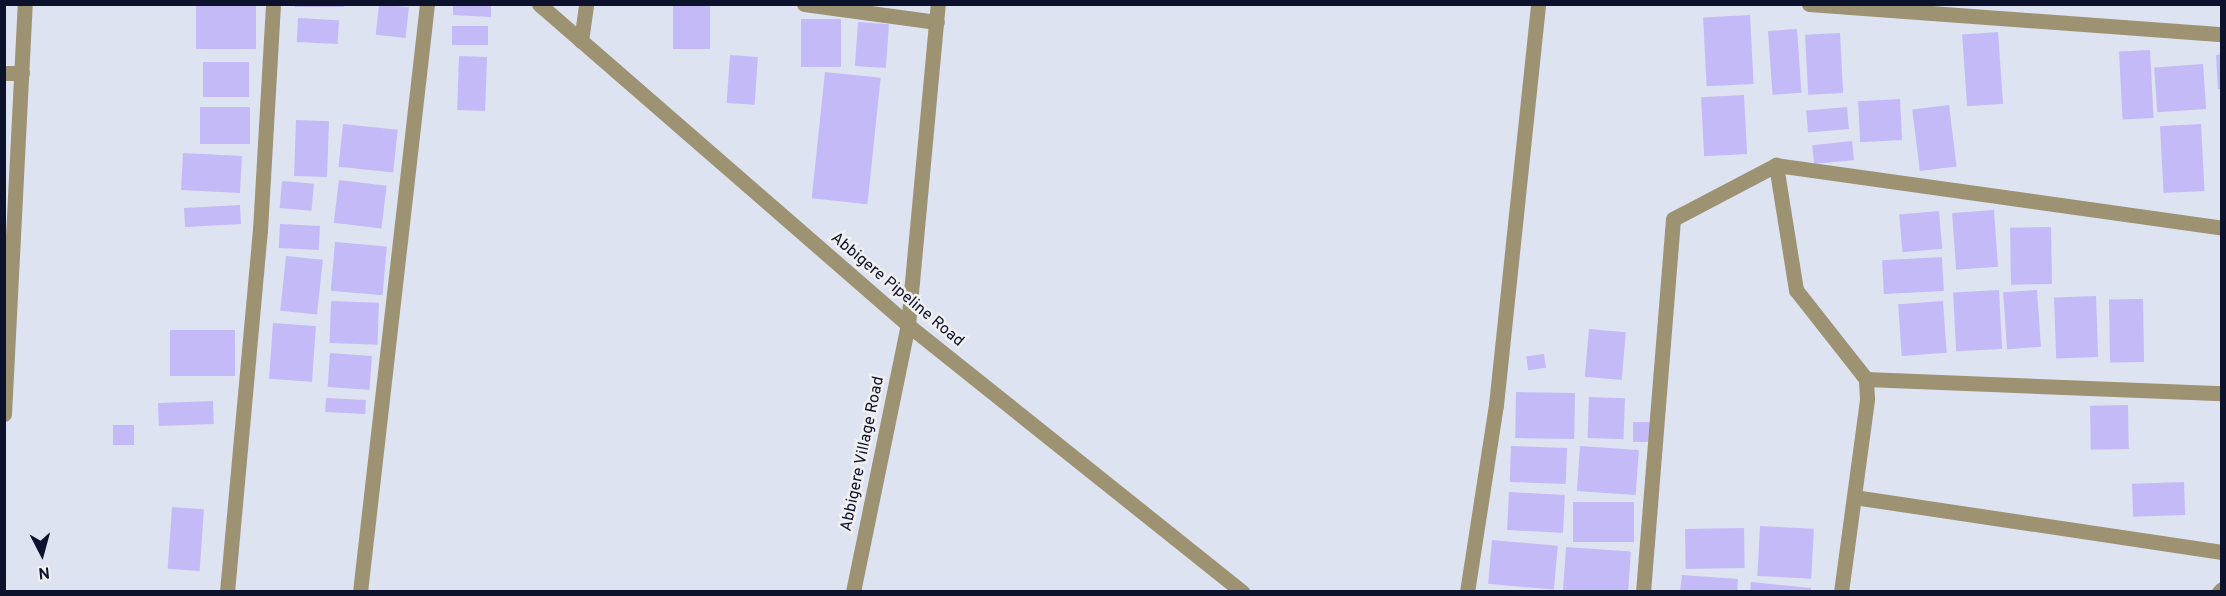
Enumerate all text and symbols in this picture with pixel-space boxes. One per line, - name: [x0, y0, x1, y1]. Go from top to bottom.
- street label: Abbigere Pipeline Road: [827, 229, 967, 351]
- street label: Abbigere Village Road: [837, 374, 889, 534]
- north arrow: [12, 524, 72, 584]
- text: N: [37, 561, 51, 582]

